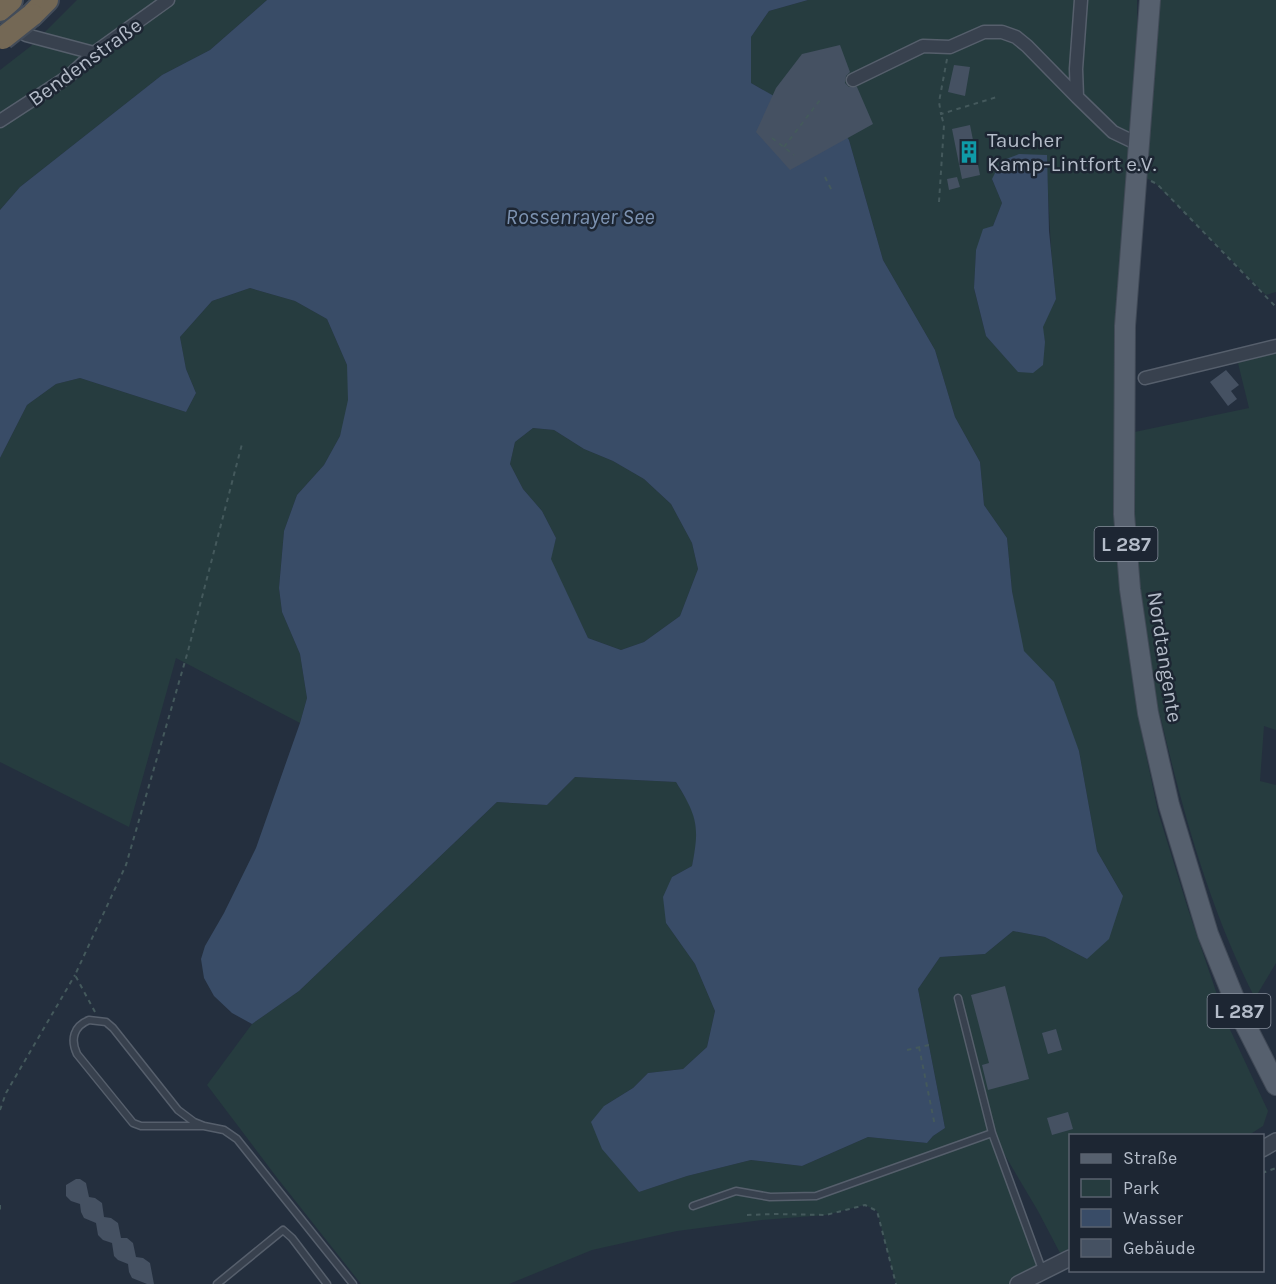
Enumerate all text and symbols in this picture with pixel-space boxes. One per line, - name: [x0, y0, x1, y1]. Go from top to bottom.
- street label: Bendenstraße: [24, 13, 146, 111]
- place label: Taucher Kamp-Lintfort e.V.: [987, 128, 1157, 176]
- building icon: Taucher Kamp-Lintfort e.V.: [956, 139, 982, 165]
- water label: Rossenrayer See: [506, 204, 654, 230]
- road number: L 287: [1094, 527, 1158, 561]
- street label: Nordtangente: [1143, 590, 1187, 724]
- road number: L 287: [1208, 994, 1270, 1028]
- legend: [1069, 1134, 1264, 1272]
- text: Straße: [1123, 1147, 1177, 1169]
- text: Park: [1123, 1177, 1160, 1199]
- text: Wasser: [1123, 1207, 1184, 1229]
- text: Gebäude: [1123, 1237, 1195, 1259]

